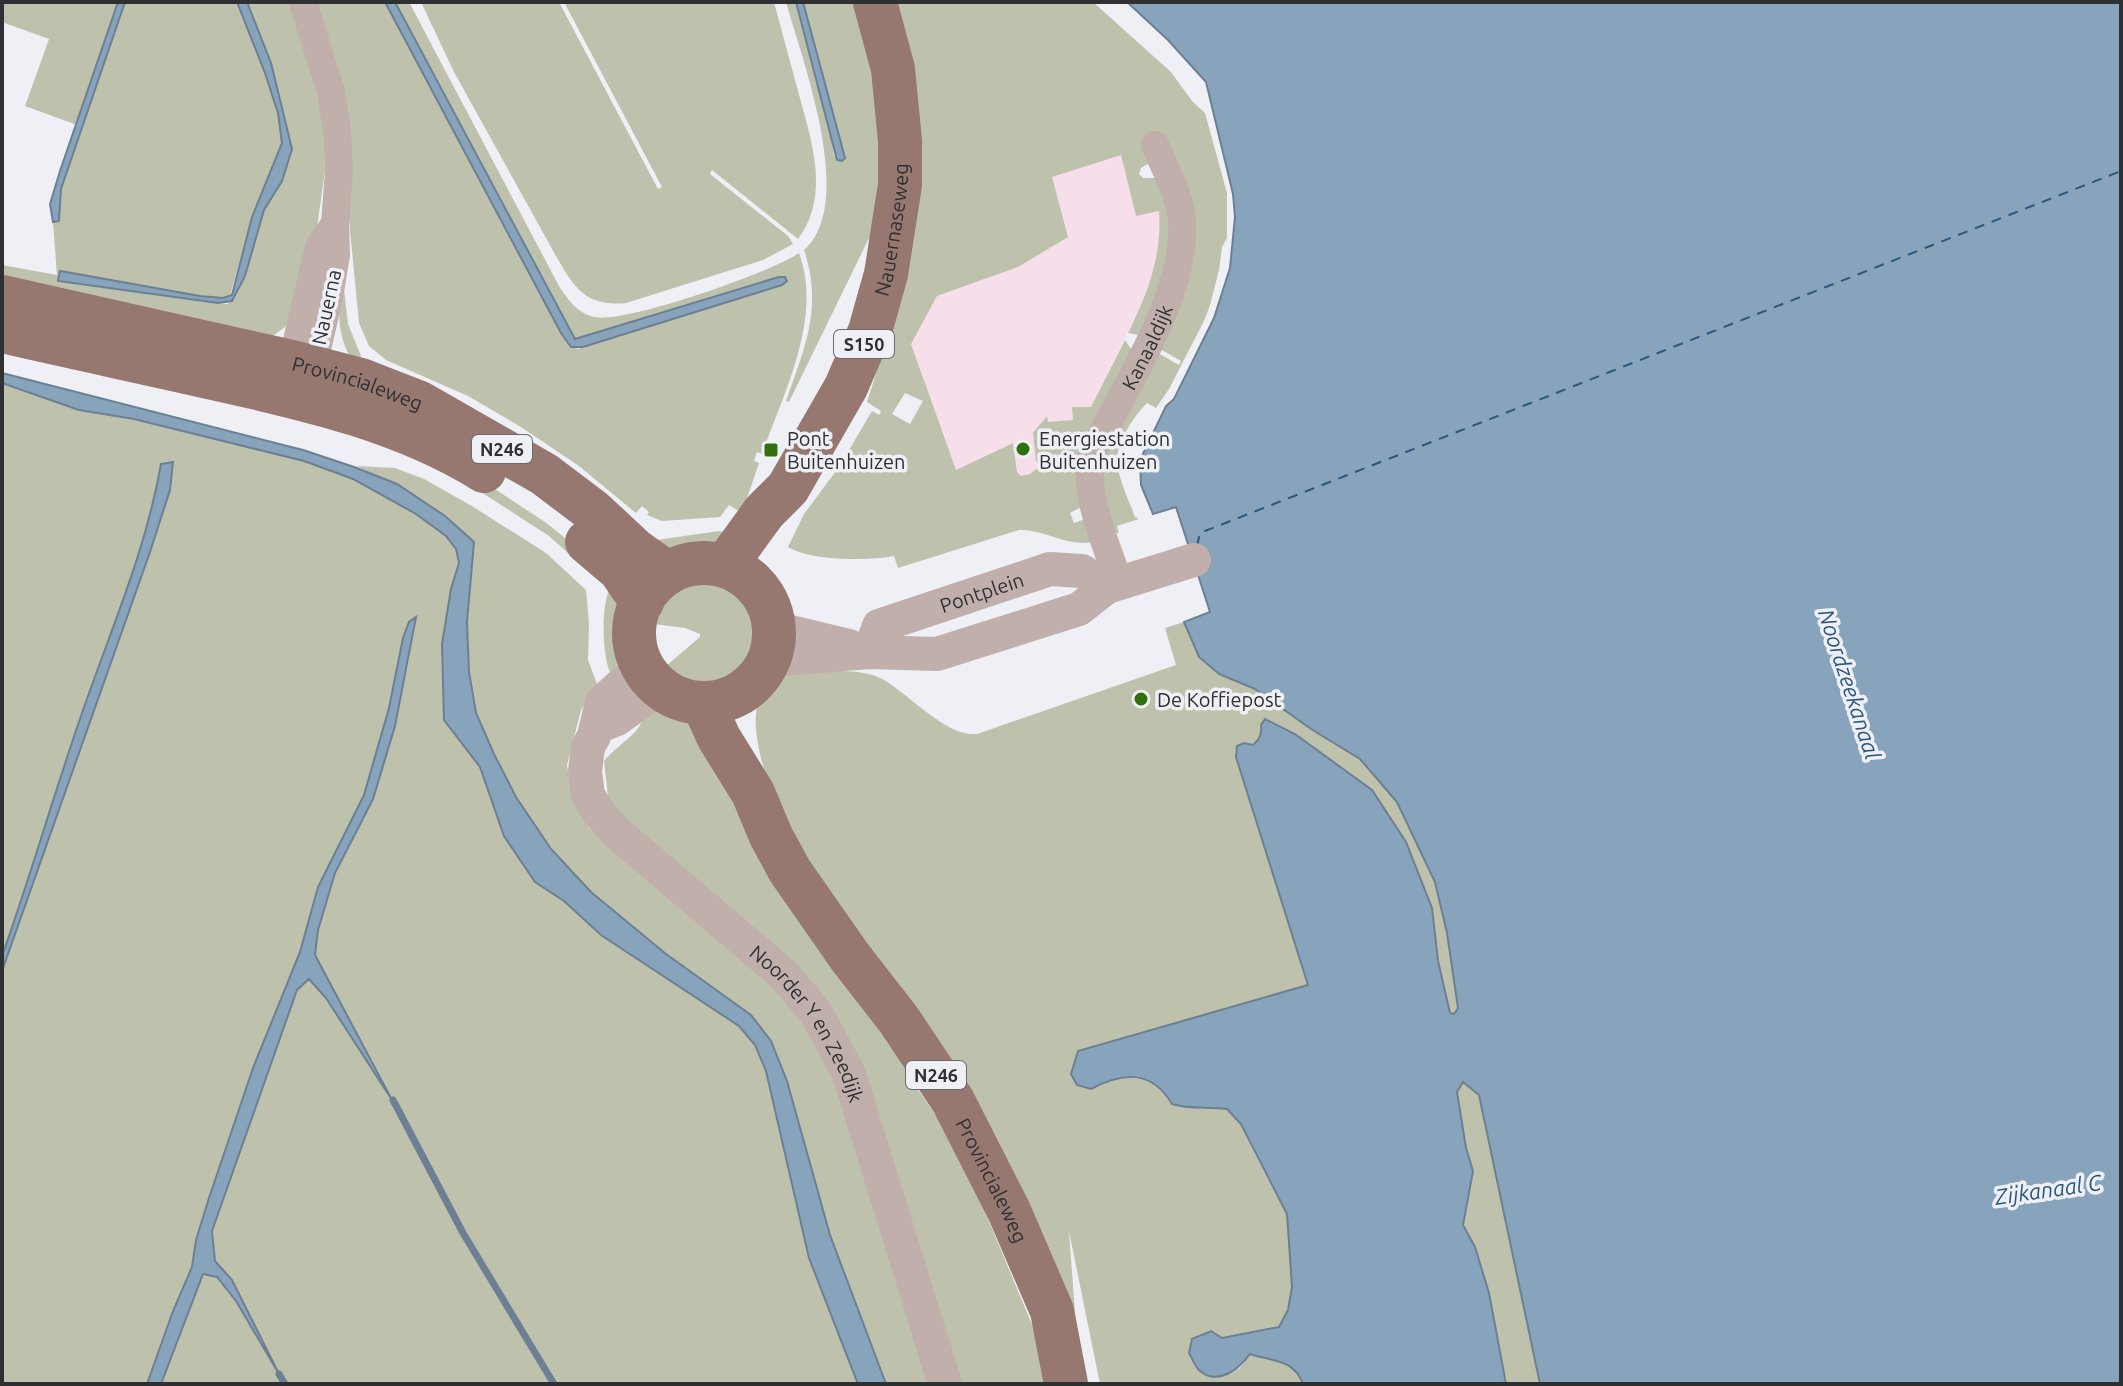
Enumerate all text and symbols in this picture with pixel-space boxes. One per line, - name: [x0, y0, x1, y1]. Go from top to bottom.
- street label: Nauernaseweg: [869, 163, 912, 298]
- street label: Nauerna: [307, 267, 345, 347]
- street label: Kanaaldijk: [1117, 301, 1177, 393]
- road number: S150: [834, 330, 894, 358]
- street label: Provincialeweg: [290, 351, 426, 415]
- place label: Pont Buitenhuizen: [787, 427, 905, 473]
- place label: Energiestation Buitenhuizen: [1039, 427, 1170, 473]
- road number: N246: [472, 435, 532, 463]
- marker: Energiestation Buitenhuizen: [1014, 440, 1032, 458]
- marker: Pont Buitenhuizen: [762, 441, 780, 459]
- street label: Pontplein: [937, 567, 1027, 616]
- water label: Noordzeekanaal: [1814, 606, 1886, 762]
- place label: De Koffiepost: [1157, 688, 1282, 711]
- marker: De Koffiepost: [1132, 690, 1150, 708]
- street label: Noorder Y en Zeedijk: [746, 940, 869, 1105]
- road number: N246: [906, 1061, 966, 1089]
- street label: Provincialeweg: [952, 1114, 1033, 1246]
- water label: Zijkanaal C: [1992, 1169, 2104, 1209]

